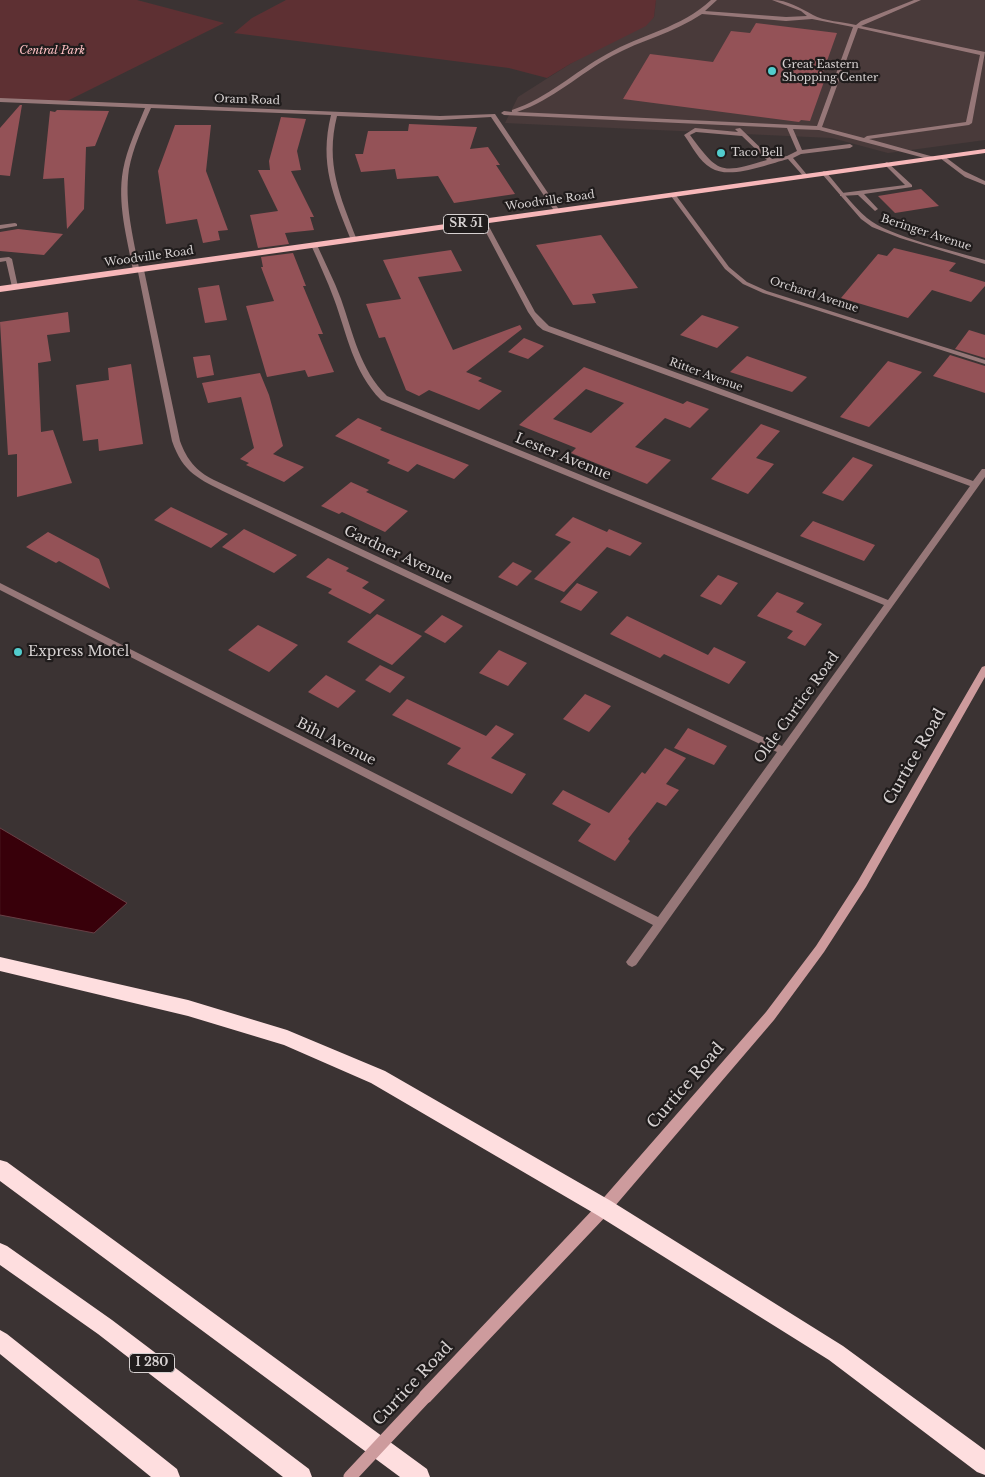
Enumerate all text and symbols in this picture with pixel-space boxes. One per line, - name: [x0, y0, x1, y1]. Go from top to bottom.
- park label: Central Park: [19, 44, 85, 58]
- place label: Great Eastern Shopping Center: [782, 58, 878, 84]
- marker: Great Eastern Shopping Center: [766, 65, 778, 77]
- street label: Oram Road: [214, 92, 280, 108]
- place label: Taco Bell: [731, 146, 783, 160]
- marker: Taco Bell: [715, 147, 727, 159]
- street label: Woodville Road: [504, 188, 596, 214]
- street label: Beringer Avenue: [879, 212, 973, 254]
- road number: SR 51: [444, 214, 488, 233]
- street label: Woodville Road: [103, 244, 195, 270]
- street label: Orchard Avenue: [768, 274, 860, 316]
- street label: Ritter Avenue: [667, 356, 745, 394]
- street label: Lester Avenue: [513, 430, 613, 484]
- street label: Gardner Avenue: [341, 523, 455, 587]
- place label: Express Motel: [28, 644, 129, 660]
- marker: Express Motel: [12, 646, 24, 658]
- street label: Olde Curtice Road: [751, 649, 843, 767]
- street label: Curtice Road: [880, 706, 950, 808]
- street label: Bihl Avenue: [293, 715, 379, 769]
- street label: Curtice Road: [643, 1039, 729, 1133]
- street label: Curtice Road: [369, 1338, 457, 1430]
- road number: I 280: [130, 1354, 174, 1372]

